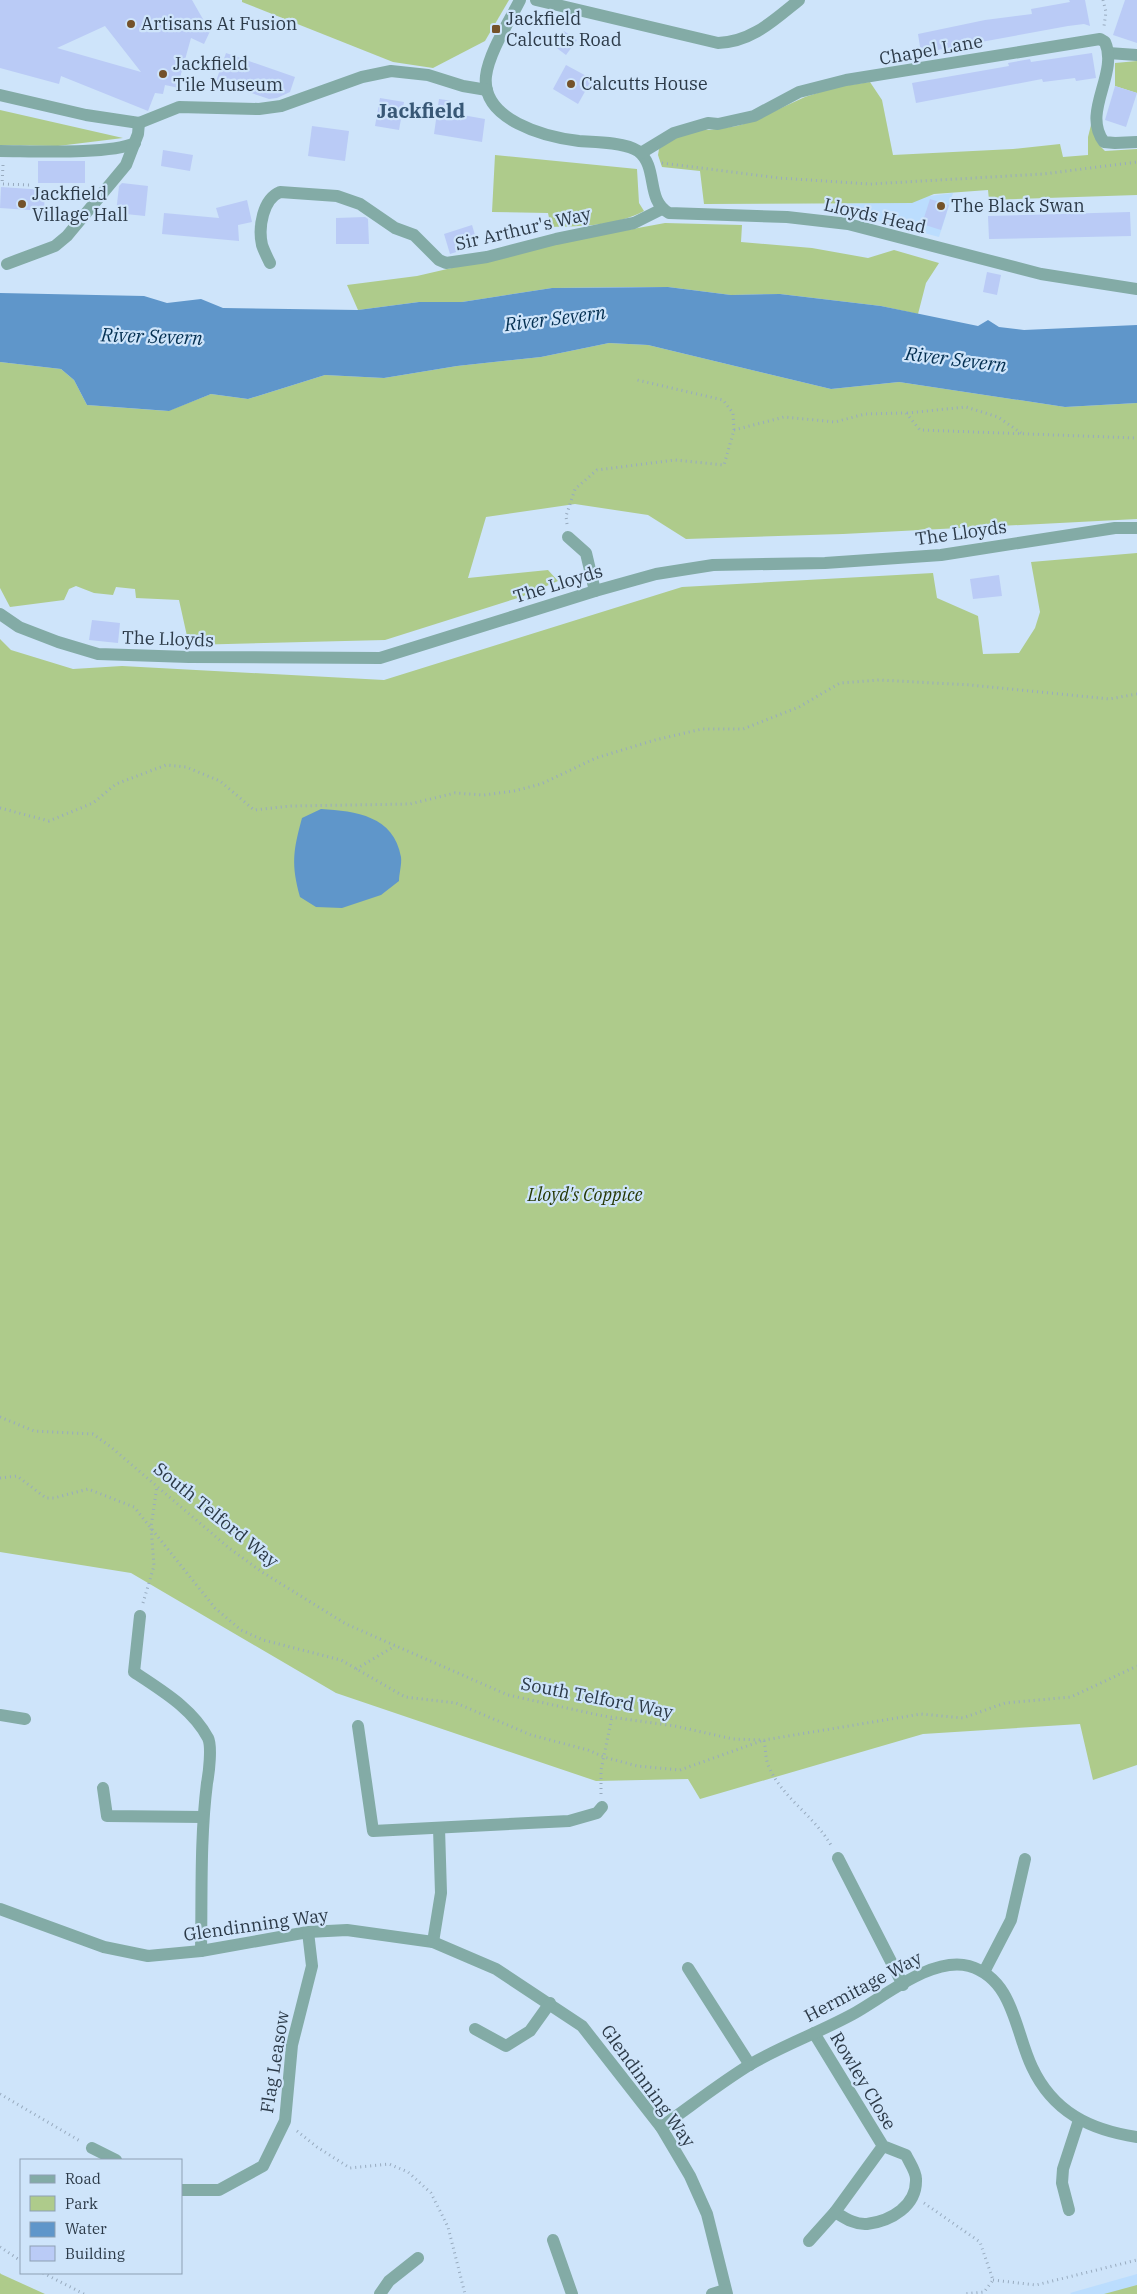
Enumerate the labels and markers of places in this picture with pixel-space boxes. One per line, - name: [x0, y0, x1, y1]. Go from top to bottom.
- place label: Jackfield Calcutts Road: [506, 7, 622, 51]
- place label: Artisans At Fusion: [141, 12, 297, 35]
- marker: Artisans At Fusion: [125, 18, 137, 30]
- marker: Jackfield Calcutts Road: [490, 23, 502, 35]
- place label: Jackfield Tile Museum: [173, 52, 283, 96]
- marker: Jackfield Tile Museum: [157, 68, 169, 80]
- place label: Calcutts House: [581, 72, 708, 95]
- marker: Calcutts House: [565, 78, 577, 90]
- place label: Jackfield Village Hall: [32, 182, 128, 226]
- place label: The Black Swan: [951, 194, 1085, 217]
- marker: Jackfield Village Hall: [16, 198, 28, 210]
- marker: The Black Swan: [935, 200, 947, 212]

